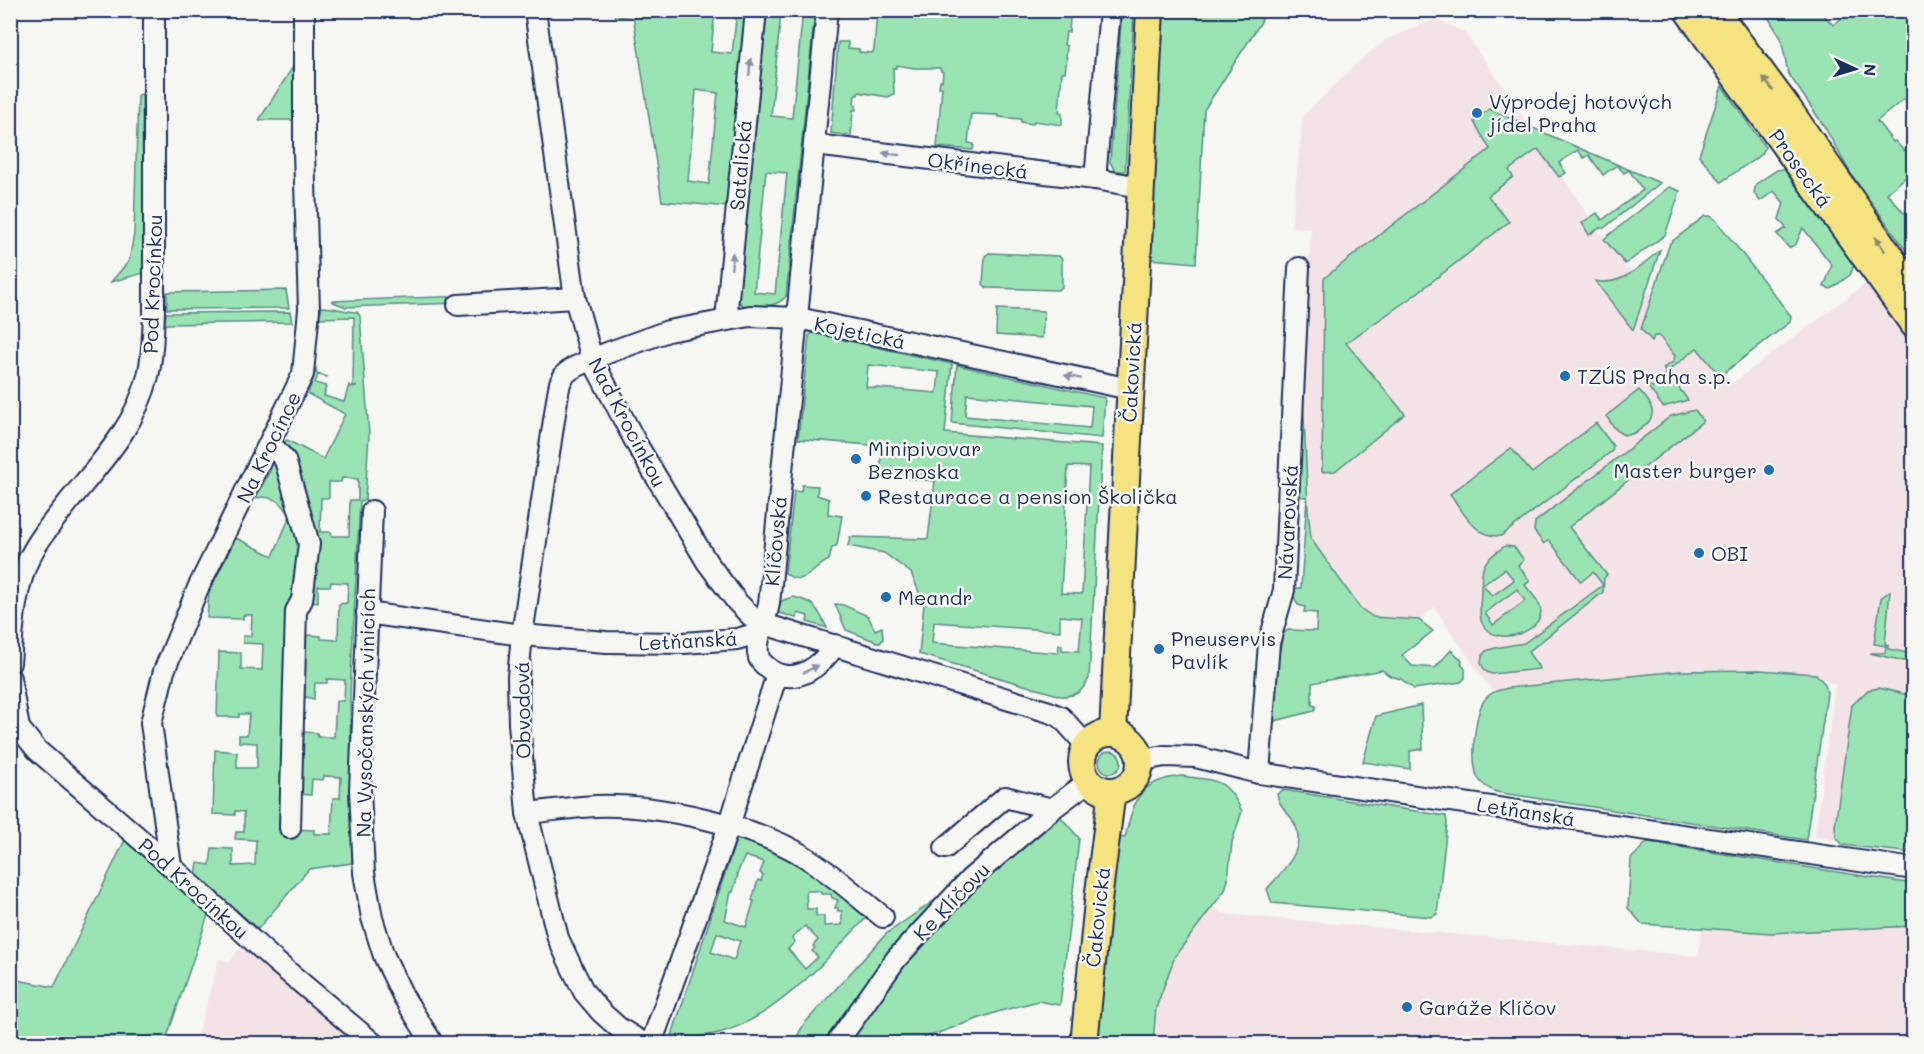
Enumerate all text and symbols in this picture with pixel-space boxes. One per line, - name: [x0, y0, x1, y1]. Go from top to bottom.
- north arrow: [1825, 39, 1885, 99]
- one-way arrow: [745, 57, 755, 76]
- text: N: [1860, 63, 1881, 77]
- one-way arrow: [1763, 76, 1775, 91]
- place label: Výprodej hotových jídel Praha: [1487, 88, 1672, 137]
- marker: Výprodej hotových jídel Praha: [1470, 106, 1484, 120]
- street label: Satalická: [723, 119, 757, 211]
- street label: Prosecká: [1764, 124, 1838, 212]
- street label: Okřínecká: [926, 146, 1030, 184]
- one-way arrow: [881, 149, 900, 159]
- street label: Pod Krocínkou: [137, 214, 167, 354]
- one-way arrow: [1874, 236, 1886, 252]
- one-way arrow: [727, 251, 737, 270]
- street label: Kojetická: [812, 310, 908, 354]
- street label: Čakovická: [1115, 321, 1147, 423]
- street label: Nad Krocínkou: [583, 353, 673, 491]
- place label: TZÚS Praha s.p.: [1577, 363, 1731, 389]
- marker: TZÚS Praha s.p.: [1558, 369, 1572, 383]
- one-way arrow: [1063, 372, 1082, 381]
- street label: Na Krocínce: [230, 387, 306, 507]
- place label: Minipivovar Beznoska: [868, 435, 981, 484]
- marker: Minipivovar Beznoska: [849, 452, 863, 466]
- place label: Master burger: [1614, 457, 1757, 483]
- marker: Master burger: [1762, 463, 1776, 477]
- street label: Návarovská: [1271, 464, 1303, 580]
- place label: Restaurace a pension Školička: [878, 483, 1178, 509]
- marker: Restaurace a pension Školička: [859, 489, 873, 503]
- street label: Klíčovská: [758, 495, 792, 587]
- place label: OBI: [1711, 540, 1748, 566]
- marker: OBI: [1692, 546, 1706, 560]
- place label: Meandr: [898, 584, 973, 610]
- street label: Na Vysočanských vinicích: [350, 588, 380, 838]
- marker: Meandr: [879, 590, 893, 604]
- street label: Letňanská: [638, 624, 738, 656]
- place label: Pneuservis Pavlík: [1171, 625, 1276, 674]
- marker: Pneuservis Pavlík: [1152, 642, 1166, 656]
- street label: Obvodová: [508, 661, 536, 759]
- one-way arrow: [802, 664, 819, 673]
- street label: Letňanská: [1475, 790, 1577, 832]
- street label: Pod Krocínkou: [133, 832, 255, 944]
- street label: Ke Klíčovu: [907, 856, 995, 946]
- street label: Čakovická: [1079, 866, 1115, 968]
- place label: Garáže Klíčov: [1419, 994, 1556, 1020]
- marker: Garáže Klíčov: [1400, 1000, 1414, 1014]

